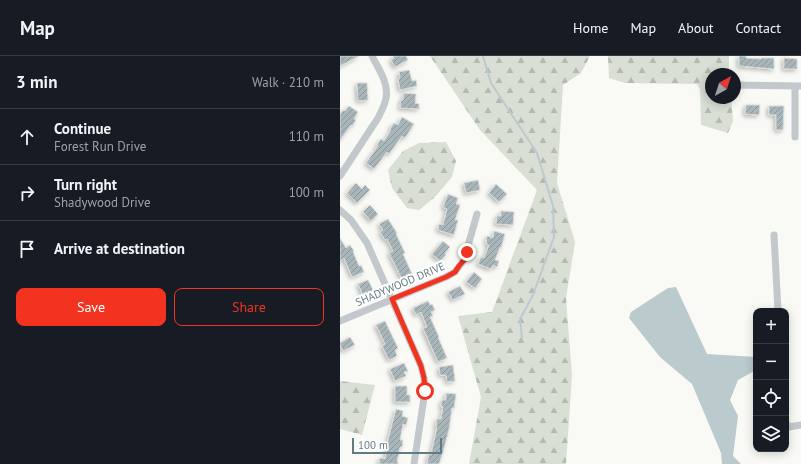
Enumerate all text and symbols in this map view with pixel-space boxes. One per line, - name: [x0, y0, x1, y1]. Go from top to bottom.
- text: Map: [20, 16, 55, 40]
- text: Home: [573, 19, 608, 37]
- text: Map: [630, 19, 656, 37]
- text: About: [678, 19, 714, 37]
- text: Contact: [736, 19, 781, 37]
- north arrow: [705, 68, 741, 104]
- text: 3 min: [16, 71, 57, 93]
- text: Walk · 210 m: [252, 74, 324, 91]
- text: Continue: [54, 119, 111, 138]
- icon: ahead: [16, 126, 38, 148]
- text: 110 m: [289, 128, 324, 145]
- text: Forest Run Drive: [54, 138, 146, 155]
- text: Turn right: [54, 175, 117, 194]
- icon: right: [16, 182, 38, 204]
- text: 100 m: [289, 184, 324, 201]
- text: Shadywood Drive: [54, 194, 151, 211]
- icon: arrive: [16, 238, 38, 260]
- text: Arrive at destination: [54, 239, 185, 258]
- route end: [458, 243, 476, 261]
- street label: SHADYWOOD DRIVE: [353, 259, 447, 309]
- button: Save: [16, 288, 166, 326]
- button: Share: [174, 288, 324, 326]
- map controls: [753, 308, 789, 452]
- button: +: [753, 308, 789, 344]
- button: −: [753, 344, 789, 380]
- button: locate: [753, 380, 789, 416]
- route start: [416, 382, 434, 400]
- button: layers: [753, 416, 789, 452]
- scale bar: [352, 436, 442, 455]
- text: 100 m: [358, 438, 388, 452]

